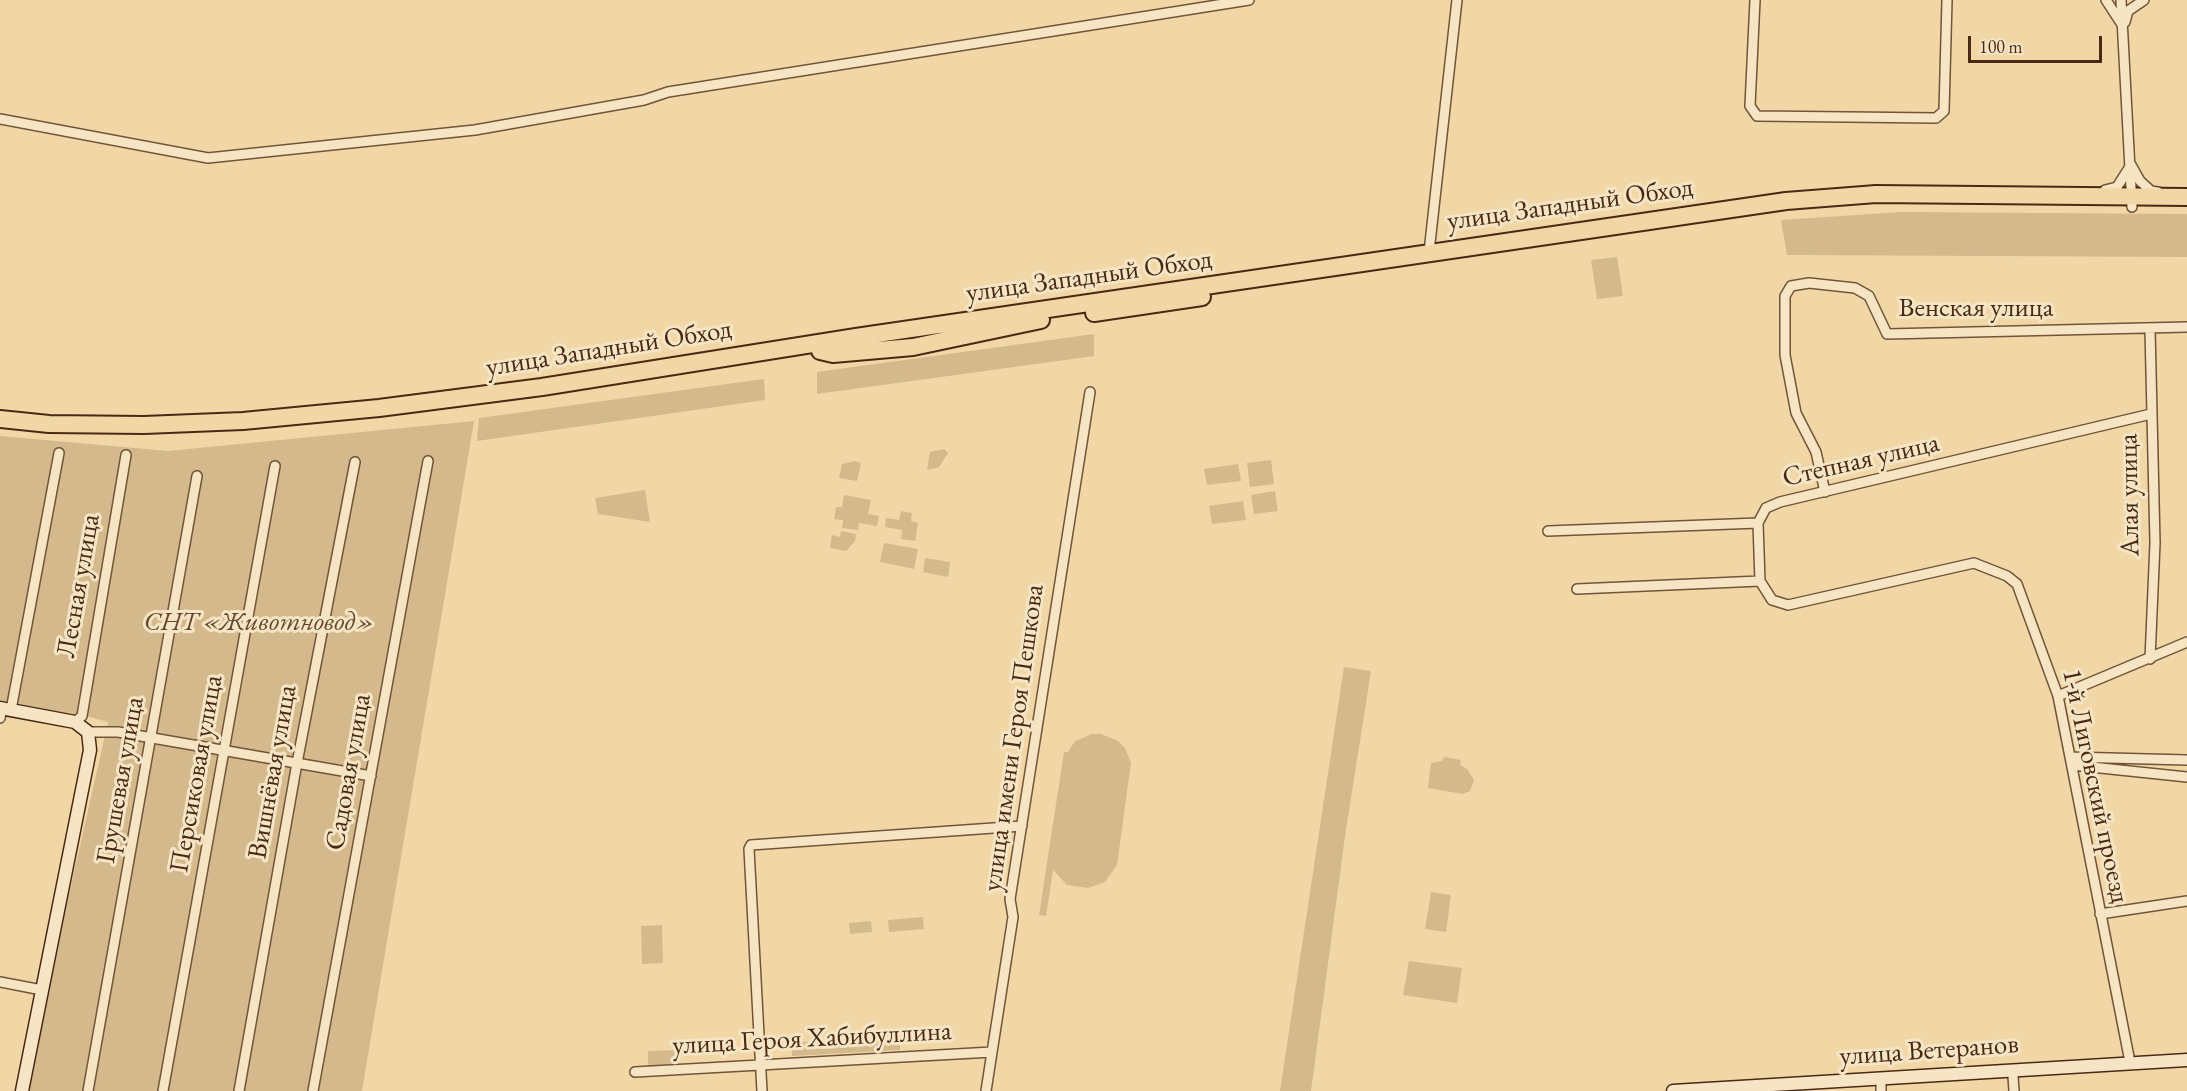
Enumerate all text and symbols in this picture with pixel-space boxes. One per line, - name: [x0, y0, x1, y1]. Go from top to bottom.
- scale bar: [1971, 24, 2104, 62]
- text: 100 m: [1979, 35, 2023, 58]
- street label: улица Западный Обход: [1445, 172, 1695, 238]
- street label: улица Западный Обход: [964, 244, 1214, 310]
- street label: Венская улица: [1899, 293, 2053, 325]
- street label: улица Западный Обход: [484, 314, 734, 384]
- street label: Степная улица: [1780, 427, 1942, 495]
- street label: Алая улица: [2113, 433, 2147, 557]
- street label: Лесная улица: [50, 512, 108, 660]
- street label: улица имени Героя Пешкова: [976, 582, 1052, 894]
- park label: СНТ «Животновод»: [144, 607, 374, 639]
- street label: 1-й Лиговский проезд: [2054, 666, 2136, 906]
- street label: Персиковая улица: [164, 673, 230, 875]
- street label: Вишнёвая улица: [242, 682, 304, 862]
- street label: Садовая улица: [319, 691, 379, 853]
- street label: Грушевая улица: [90, 694, 152, 866]
- street label: улица Героя Хабибуллина: [671, 1016, 953, 1062]
- street label: улица Ветеранов: [1838, 1029, 2020, 1073]

